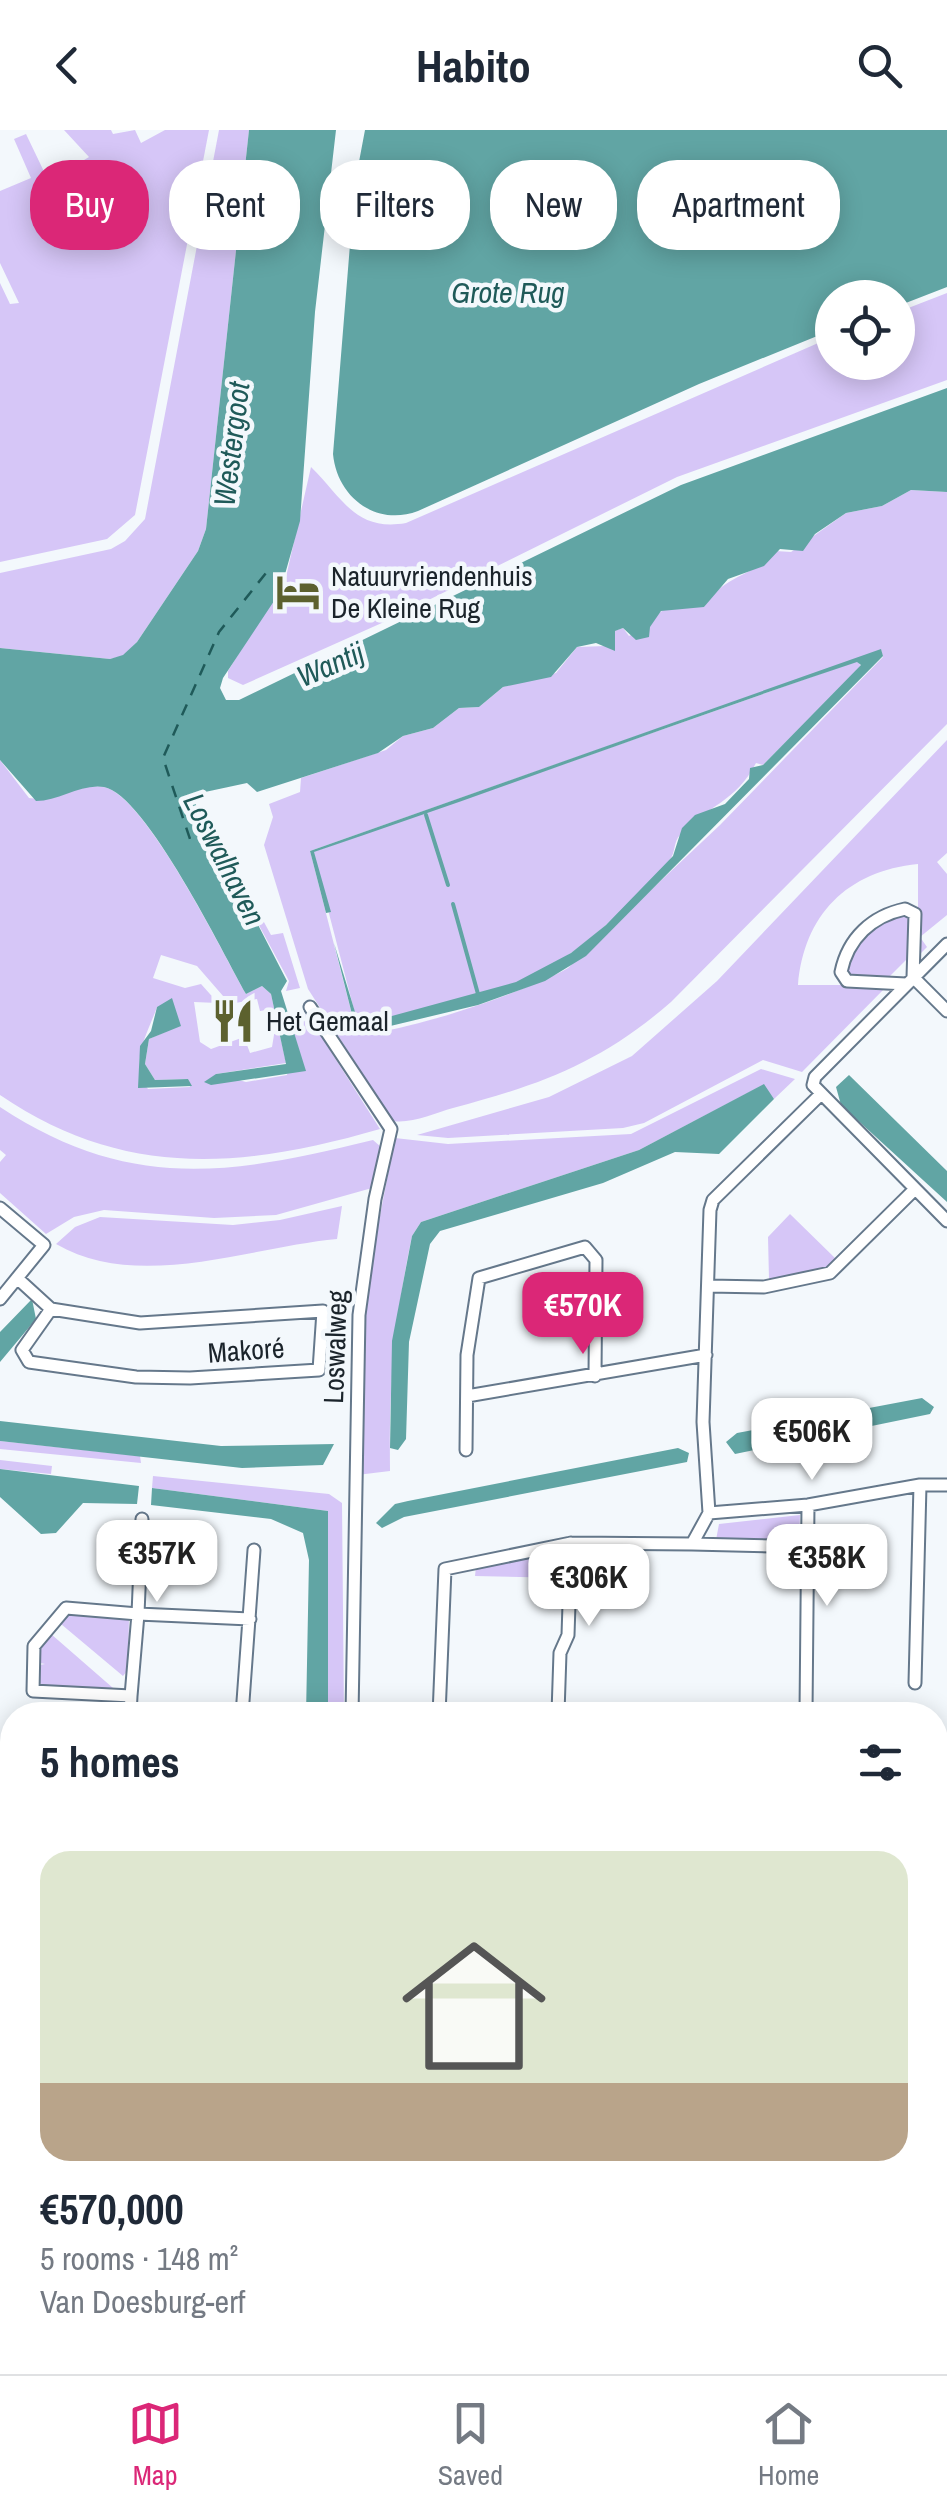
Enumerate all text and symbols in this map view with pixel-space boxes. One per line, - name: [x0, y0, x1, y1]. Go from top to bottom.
- text: Habito: [416, 35, 531, 96]
- icon: back: [40, 38, 95, 93]
- icon: search: [852, 38, 907, 93]
- chip: Buy: [30, 160, 149, 250]
- chip: Rent: [169, 160, 300, 250]
- chip: Filters: [320, 160, 470, 250]
- chip: New: [490, 160, 617, 250]
- chip: Apartment: [637, 160, 840, 250]
- water label: Grote Rug: [451, 272, 565, 312]
- map controls: [815, 280, 915, 380]
- button: locate: [815, 280, 915, 380]
- water label: Westergoot: [204, 378, 259, 509]
- place label: Natuurvriendenhuis De Kleine Rug: [331, 557, 533, 627]
- hotel icon: Natuurvriendenhuis De Kleine Rug: [274, 568, 322, 616]
- water label: Wantij: [290, 632, 370, 696]
- water label: Loswalhaven: [175, 786, 275, 932]
- restaurant icon: Het Gemaal: [209, 997, 257, 1045]
- place label: Het Gemaal: [266, 1002, 389, 1040]
- pin: €570K: [513, 1272, 653, 1357]
- text: €570K: [544, 1283, 622, 1326]
- street label: Loswalweg: [314, 1289, 356, 1404]
- street label: Makoré: [206, 1328, 286, 1372]
- pin: €506K: [742, 1398, 882, 1483]
- text: €506K: [773, 1409, 851, 1452]
- pin: €357K: [87, 1520, 227, 1605]
- pin: €358K: [757, 1524, 897, 1609]
- text: €357K: [118, 1531, 196, 1574]
- text: €358K: [788, 1535, 866, 1578]
- pin: €306K: [519, 1544, 659, 1629]
- text: €306K: [550, 1555, 628, 1598]
- text: 5 homes: [40, 1734, 180, 1790]
- icon: filters: [853, 1735, 908, 1790]
- icon: home: [384, 1916, 564, 2096]
- text: €570,000: [40, 2181, 184, 2237]
- text: 5 rooms · 148 m²: [40, 2237, 238, 2280]
- text: Van Doesburg-erf: [40, 2280, 245, 2323]
- tab: Map: [128, 2396, 183, 2494]
- tab: Saved: [438, 2396, 503, 2494]
- tab: Home: [758, 2396, 819, 2494]

